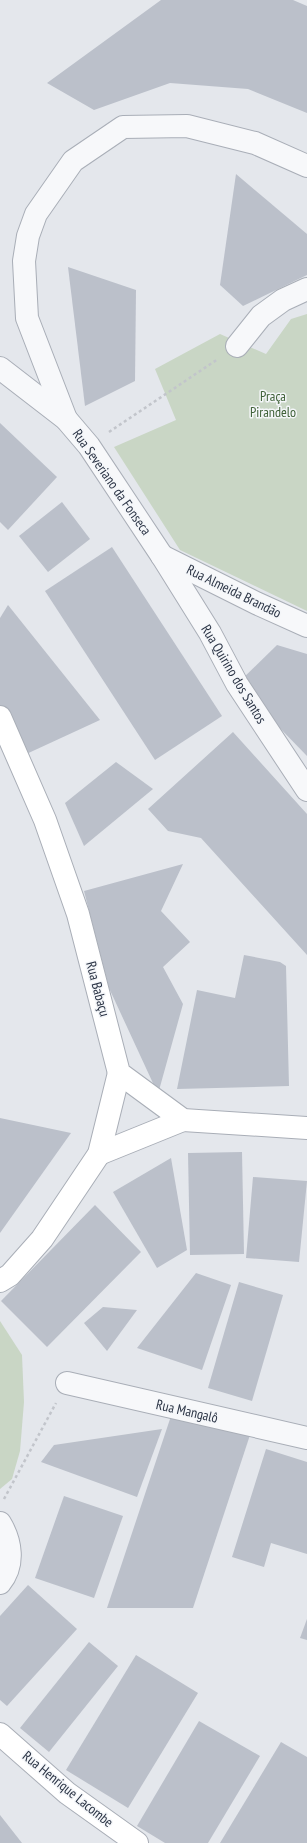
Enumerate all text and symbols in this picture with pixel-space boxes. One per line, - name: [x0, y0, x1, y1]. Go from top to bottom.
- park label: Praça Pirandelo: [250, 387, 296, 421]
- street label: Rua Severiano da Fonseca: [69, 426, 155, 538]
- street label: Rua Almeida Brandão: [184, 560, 284, 622]
- street label: Rua Quirino dos Santos: [197, 621, 271, 727]
- street label: Rua Babaçu: [82, 959, 114, 1019]
- street label: Rua Mangalô: [154, 1395, 220, 1427]
- street label: Rua Henrique Lacombe: [19, 1747, 117, 1831]

